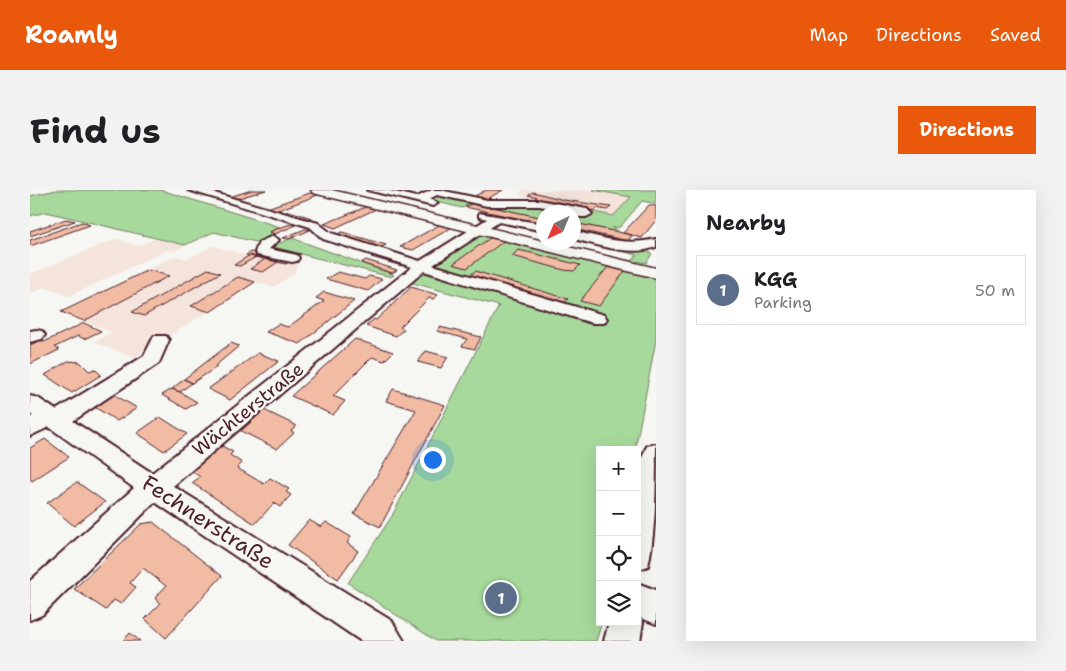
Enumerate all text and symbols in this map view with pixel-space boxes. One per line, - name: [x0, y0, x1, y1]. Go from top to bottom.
- text: Roamly: [25, 19, 118, 51]
- text: Map: [810, 23, 848, 47]
- text: Directions: [876, 23, 962, 47]
- text: Saved: [990, 23, 1041, 47]
- button: Directions: [898, 106, 1036, 154]
- text: Find us: [30, 107, 161, 154]
- north arrow: [536, 205, 581, 250]
- text: Nearby: [706, 209, 786, 237]
- text: KGG: [754, 267, 797, 292]
- text: 1: [719, 280, 727, 301]
- text: 50 m: [975, 280, 1015, 301]
- text: Parking: [754, 292, 812, 313]
- street label: Wächterstraße: [187, 356, 309, 462]
- map controls: [596, 446, 641, 626]
- button: +: [596, 446, 641, 491]
- your location: [420, 447, 446, 473]
- street label: Fechnerstraße: [136, 468, 280, 576]
- button: −: [596, 491, 641, 536]
- button: locate: [596, 536, 641, 581]
- pin: 1: [485, 579, 517, 617]
- button: layers: [596, 581, 641, 626]

